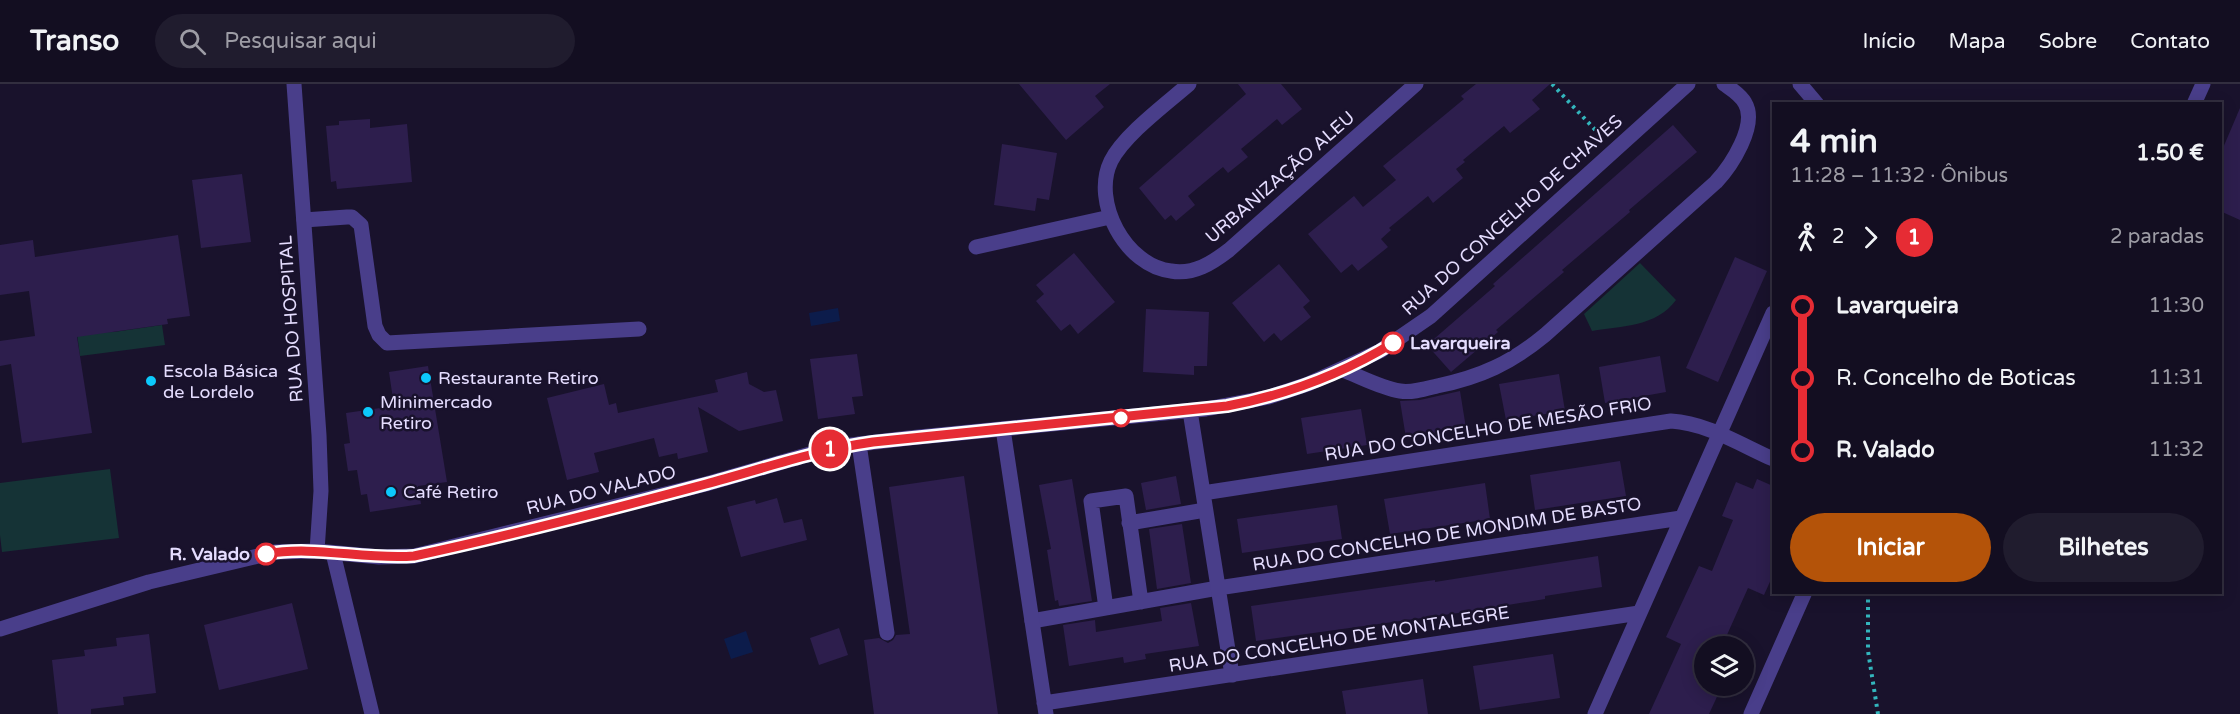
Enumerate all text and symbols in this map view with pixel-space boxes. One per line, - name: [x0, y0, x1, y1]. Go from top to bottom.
- search box: [155, 14, 575, 68]
- text: Transo: [30, 24, 119, 58]
- icon: search: [176, 25, 209, 58]
- text: Pesquisar aqui: [224, 28, 377, 54]
- text: Início: [1863, 29, 1915, 54]
- text: Mapa: [1948, 29, 2006, 54]
- text: Sobre: [2039, 29, 2097, 54]
- text: Contato: [2130, 29, 2210, 54]
- street label: URBANIZAÇÃO ALEU: [1201, 106, 1359, 248]
- street label: RUA DO CONCELHO DE CHAVES: [1397, 110, 1627, 320]
- text: 4 min: [1790, 122, 1878, 161]
- text: 1.50 €: [2136, 140, 2204, 166]
- text: 11:28 – 11:32 · Ônibus: [1790, 164, 2008, 188]
- icon: walk: [1790, 221, 1823, 254]
- icon: forward: [1854, 221, 1887, 254]
- text: 2: [1832, 225, 1845, 249]
- text: 1: [1908, 225, 1921, 250]
- text: 2 paradas: [2110, 225, 2204, 249]
- street label: RUA DO HOSPITAL: [274, 234, 308, 403]
- text: Lavarqueira: [1836, 293, 1959, 319]
- text: 11:30: [2149, 294, 2204, 318]
- marker: Lavarqueira: [1382, 332, 1404, 354]
- place label: Lavarqueira: [1410, 332, 1511, 354]
- place label: Escola Básica de Lordelo: [163, 360, 278, 403]
- text: R. Concelho de Boticas: [1836, 365, 2076, 391]
- text: 11:31: [2149, 366, 2204, 390]
- place label: Restaurante Retiro: [438, 367, 599, 389]
- marker: Restaurante Retiro: [419, 371, 433, 385]
- marker: Escola Básica de Lordelo: [144, 374, 158, 388]
- place label: Minimercado Retiro: [380, 391, 493, 434]
- street label: RUA DO CONCELHO DE MESÃO FRIO: [1323, 392, 1653, 466]
- marker: Minimercado Retiro: [361, 405, 375, 419]
- unlabelled marker: [1112, 409, 1130, 427]
- line badge: 1: [810, 430, 850, 469]
- text: 1: [823, 437, 837, 462]
- text: R. Valado: [1836, 437, 1935, 463]
- text: 11:32: [2149, 438, 2204, 462]
- street label: RUA DO VALADO: [524, 461, 678, 519]
- place label: Café Retiro: [403, 481, 499, 503]
- marker: Café Retiro: [384, 485, 398, 499]
- street label: RUA DO CONCELHO DE MONDIM DE BASTO: [1251, 492, 1643, 576]
- button: Iniciar: [1790, 513, 1991, 582]
- button: Bilhetes: [2003, 513, 2204, 582]
- place label: R. Valado: [169, 543, 250, 565]
- marker: R. Valado: [255, 543, 277, 565]
- street label: RUA DO CONCELHO DE MONTALEGRE: [1167, 601, 1511, 677]
- map controls: [1694, 636, 1754, 696]
- button: layers: [1694, 636, 1754, 696]

